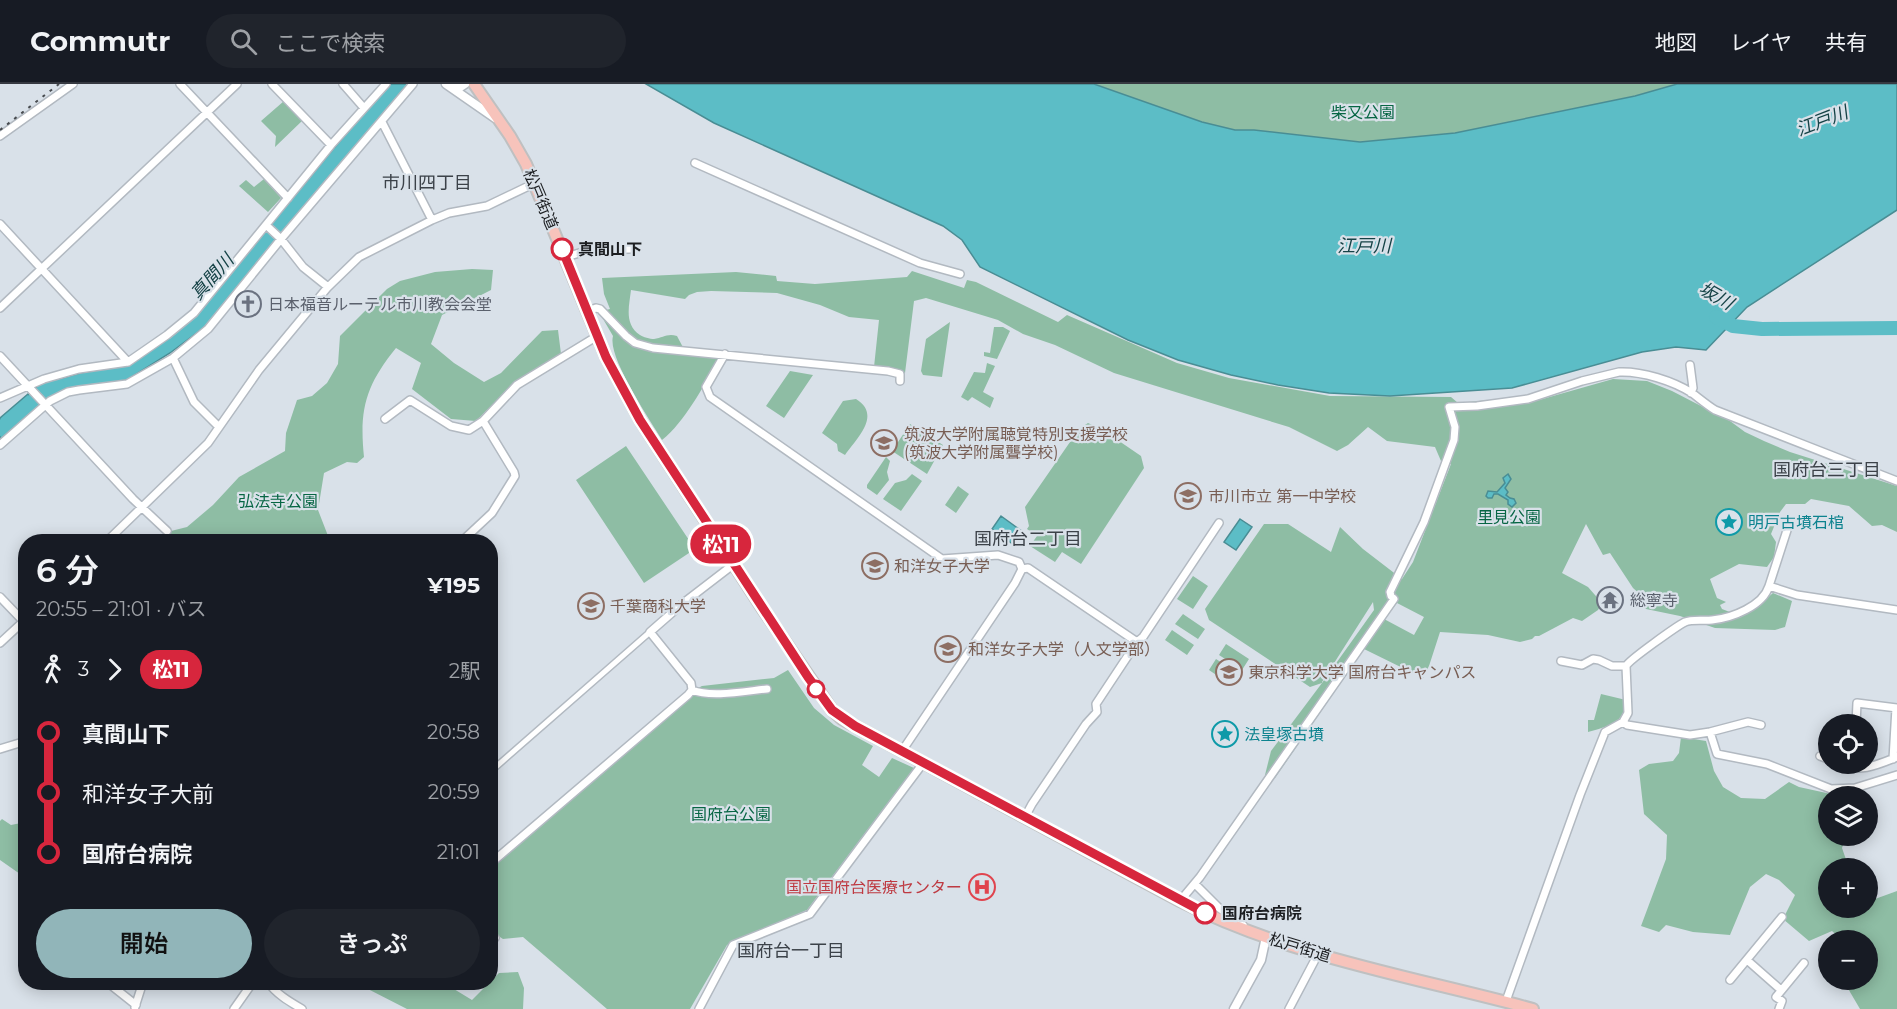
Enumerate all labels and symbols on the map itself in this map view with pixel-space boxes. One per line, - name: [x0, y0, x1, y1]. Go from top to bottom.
- water label: 江戸川: [1793, 100, 1853, 141]
- park label: 柴又公園: [1331, 103, 1395, 122]
- street label: 松戸街道: [519, 166, 562, 232]
- district label: 市川四丁目: [382, 172, 472, 194]
- water label: 江戸川: [1337, 235, 1393, 257]
- marker: 真間山下: [551, 238, 573, 260]
- place label: 真間山下: [578, 240, 642, 259]
- water label: 真間川: [186, 248, 240, 304]
- water label: 坂川: [1695, 277, 1739, 316]
- church icon: 日本福音ルーテル市川教会会堂: [233, 289, 263, 319]
- place label: 日本福音ルーテル市川教会会堂: [268, 295, 492, 314]
- place label: 筑波大学附属聴覚特別支援学校 (筑波大学附属聾学校): [904, 425, 1128, 462]
- school or university icon: 筑波大学附属聴覚特別支援学校 (筑波大学附属聾学校): [869, 428, 899, 458]
- district label: 国府台三丁目: [1773, 459, 1881, 481]
- school or university icon: 市川市立 第一中学校: [1173, 481, 1203, 511]
- place label: 市川市立 第一中学校: [1208, 487, 1356, 506]
- park label: 弘法寺公園: [238, 492, 318, 511]
- place icon: 明戸古墳石棺: [1714, 507, 1744, 537]
- park label: 里見公園: [1477, 508, 1541, 527]
- place label: 明戸古墳石棺: [1748, 513, 1844, 532]
- line badge: 松11: [686, 524, 756, 564]
- district label: 国府台二丁目: [974, 528, 1082, 550]
- school or university icon: 和洋女子大学: [860, 551, 890, 581]
- place label: 和洋女子大学: [894, 557, 990, 576]
- temple icon: 総寧寺: [1595, 585, 1625, 615]
- school or university icon: 千葉商科大学: [576, 591, 606, 621]
- place label: 総寧寺: [1630, 591, 1678, 610]
- place label: 千葉商科大学: [610, 597, 706, 616]
- school or university icon: 和洋女子大学（人文学部）: [933, 634, 963, 664]
- place label: 和洋女子大学（人文学部）: [968, 640, 1160, 659]
- school or university icon: 東京科学大学 国府台キャンパス: [1214, 657, 1244, 687]
- place label: 東京科学大学 国府台キャンパス: [1248, 663, 1476, 682]
- unlabelled marker: [807, 680, 825, 698]
- place icon: 法皇塚古墳: [1210, 719, 1240, 749]
- place label: 法皇塚古墳: [1244, 725, 1324, 744]
- park label: 国府台公園: [691, 805, 771, 824]
- hospital icon: 国立国府台医療センター: [967, 872, 997, 902]
- place label: 国立国府台医療センター: [786, 878, 962, 897]
- marker: 国府台病院: [1194, 902, 1216, 924]
- place label: 国府台病院: [1222, 904, 1302, 923]
- street label: 松戸街道: [1266, 929, 1333, 966]
- district label: 国府台一丁目: [737, 940, 845, 962]

